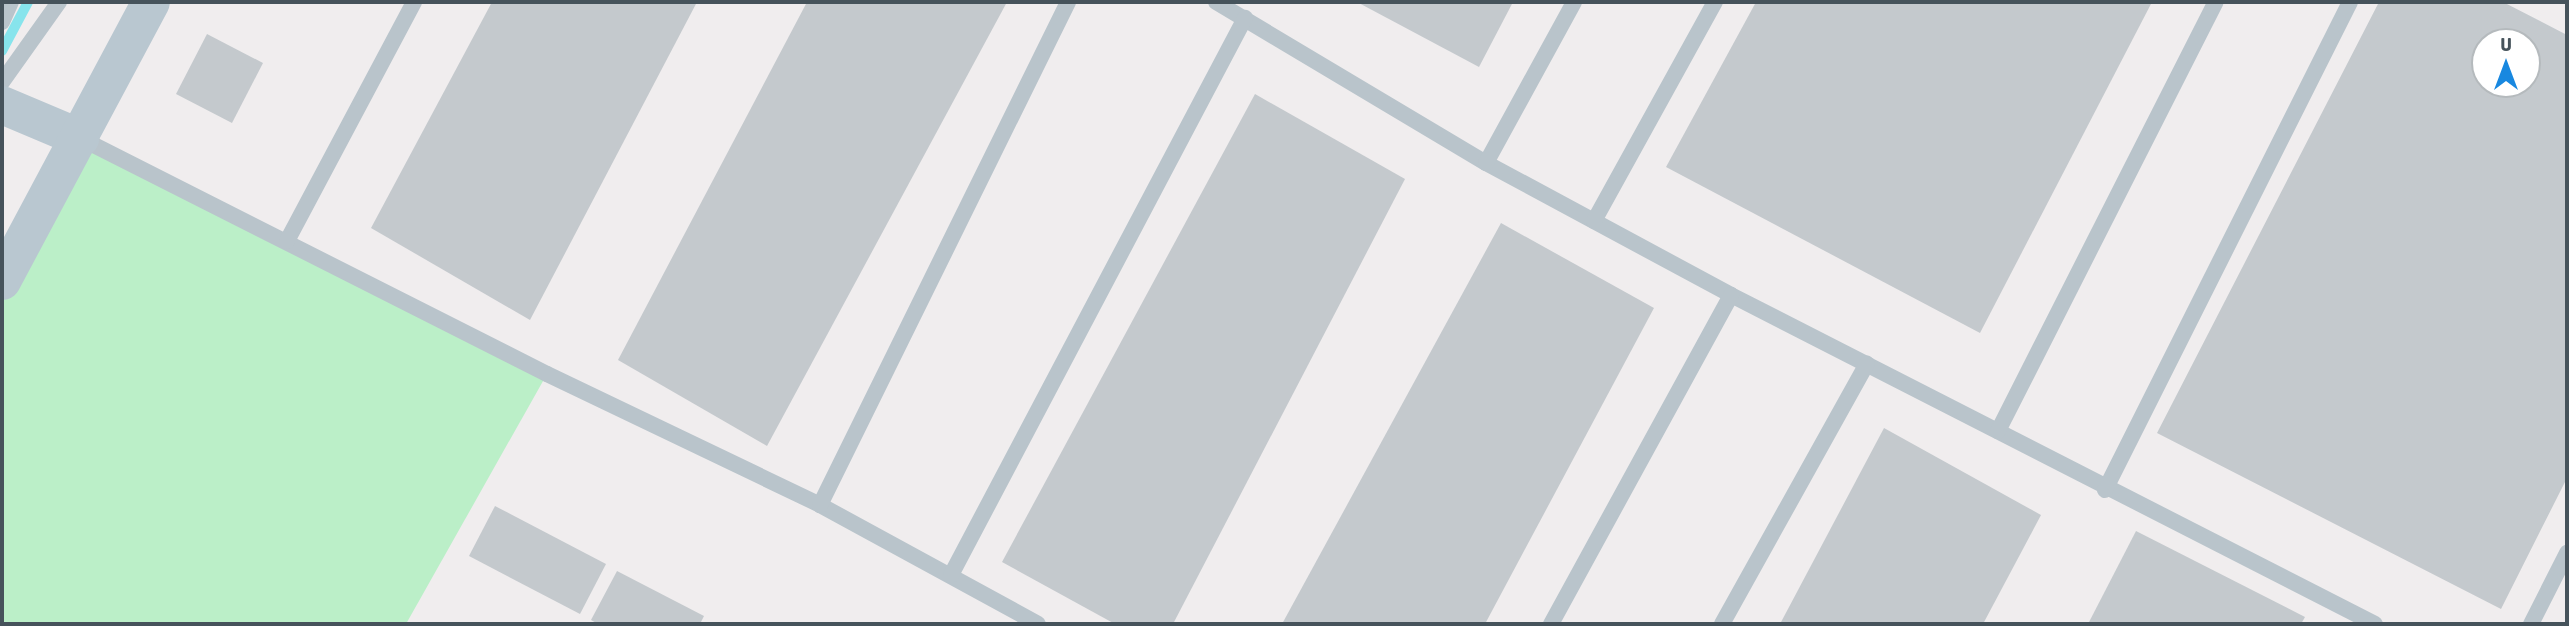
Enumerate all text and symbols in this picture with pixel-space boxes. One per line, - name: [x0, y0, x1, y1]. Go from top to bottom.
- north arrow: [2471, 28, 2541, 98]
- text: U: [2500, 33, 2512, 55]

